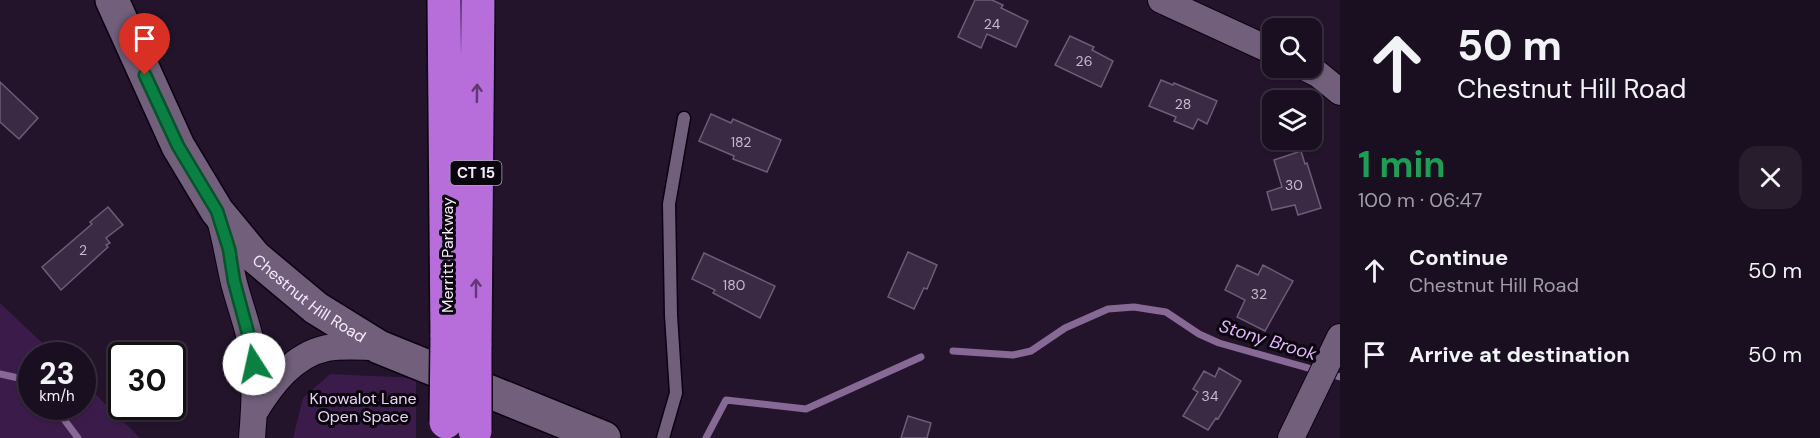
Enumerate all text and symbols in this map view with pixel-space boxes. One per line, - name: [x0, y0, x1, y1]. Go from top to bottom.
- pin: [119, 13, 170, 75]
- house number: 24: [984, 15, 1001, 33]
- map controls: [1262, 18, 1322, 150]
- button: search: [1262, 18, 1322, 78]
- text: 50 m: [1457, 18, 1562, 73]
- icon: arrive: [128, 22, 161, 55]
- icon: ahead: [1358, 24, 1436, 102]
- house number: 26: [1076, 52, 1092, 70]
- text: Chestnut Hill Road: [1457, 71, 1686, 106]
- one-way arrow: [471, 83, 482, 103]
- button: layers: [1262, 90, 1322, 150]
- house number: 28: [1175, 95, 1191, 113]
- house number: 182: [731, 133, 751, 151]
- text: 1 min: [1358, 141, 1446, 188]
- button: close: [1739, 146, 1802, 209]
- road number: CT 15: [450, 161, 502, 185]
- house number: 30: [1285, 176, 1303, 194]
- text: 100 m · 06:47: [1358, 187, 1482, 213]
- street label: Merritt Parkway: [437, 197, 458, 313]
- house number: 2: [79, 241, 87, 259]
- text: Continue: [1409, 243, 1508, 272]
- street label: Chestnut Hill Road: [248, 249, 370, 347]
- icon: ahead: [1358, 254, 1391, 287]
- text: 50 m: [1748, 256, 1802, 285]
- text: Chestnut Hill Road: [1409, 272, 1579, 298]
- house number: 180: [723, 276, 745, 294]
- one-way arrow: [470, 278, 482, 298]
- house number: 32: [1251, 285, 1267, 303]
- water label: Stony Brook: [1216, 314, 1320, 366]
- position arrow: [222, 332, 286, 396]
- icon: arrive: [1358, 338, 1391, 371]
- text: Arrive at destination: [1409, 340, 1630, 369]
- text: 50 m: [1748, 340, 1802, 369]
- speed limit sign: 30: [108, 342, 186, 420]
- text: 23: [39, 354, 75, 393]
- text: km/h: [39, 386, 75, 406]
- house number: 34: [1202, 387, 1219, 405]
- park label: Knowalot Lane Open Space: [309, 388, 417, 427]

